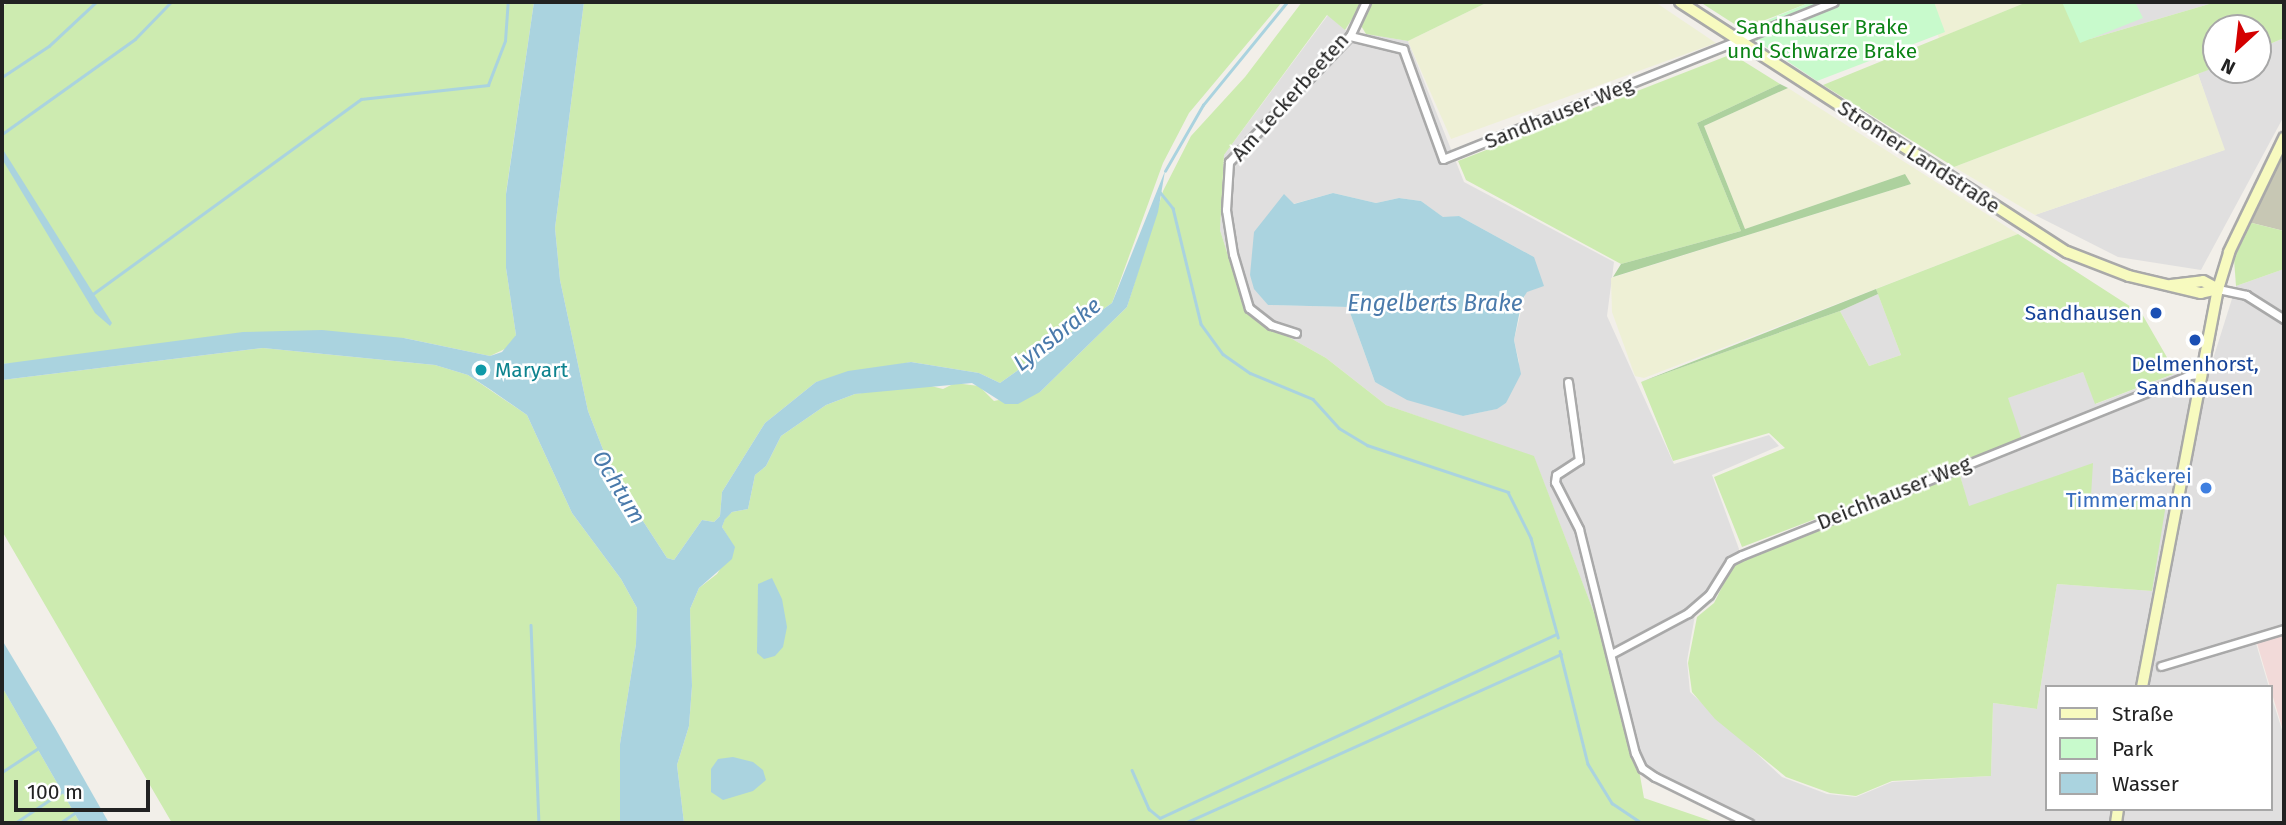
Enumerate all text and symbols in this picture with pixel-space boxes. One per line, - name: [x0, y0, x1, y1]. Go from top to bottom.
- park label: Sandhauser Brake und Schwarze Brake: [1727, 14, 1917, 64]
- north arrow: [2202, 14, 2272, 84]
- street label: Am Leckerbeeten: [1226, 28, 1354, 166]
- text: N: [2217, 53, 2239, 79]
- street label: Sandhauser Weg: [1481, 72, 1637, 154]
- street label: Stromer Landstraße: [1833, 95, 2005, 219]
- water label: Engelberts Brake: [1347, 289, 1523, 317]
- water label: Lynsbrake: [1008, 291, 1106, 377]
- place label: Sandhausen: [2025, 300, 2142, 326]
- marker: Sandhausen: [2148, 305, 2164, 321]
- marker: Delmenhorst, Sandhausen: [2187, 332, 2203, 348]
- place label: Delmenhorst, Sandhausen: [2131, 351, 2259, 401]
- place label: Maryart: [495, 357, 568, 383]
- marker: Maryart: [473, 362, 489, 378]
- water label: Ochtum: [586, 445, 652, 529]
- street label: Deichhauser Weg: [1813, 451, 1975, 535]
- place label: Bäckerei Timmermann: [2066, 463, 2192, 513]
- marker: Bäckerei Timmermann: [2198, 480, 2214, 496]
- legend: [2044, 685, 2272, 811]
- text: Straße: [2112, 701, 2174, 727]
- text: Park: [2112, 736, 2153, 762]
- scale bar: [18, 766, 154, 810]
- text: Wasser: [2112, 771, 2179, 797]
- text: 100 m: [27, 779, 83, 805]

